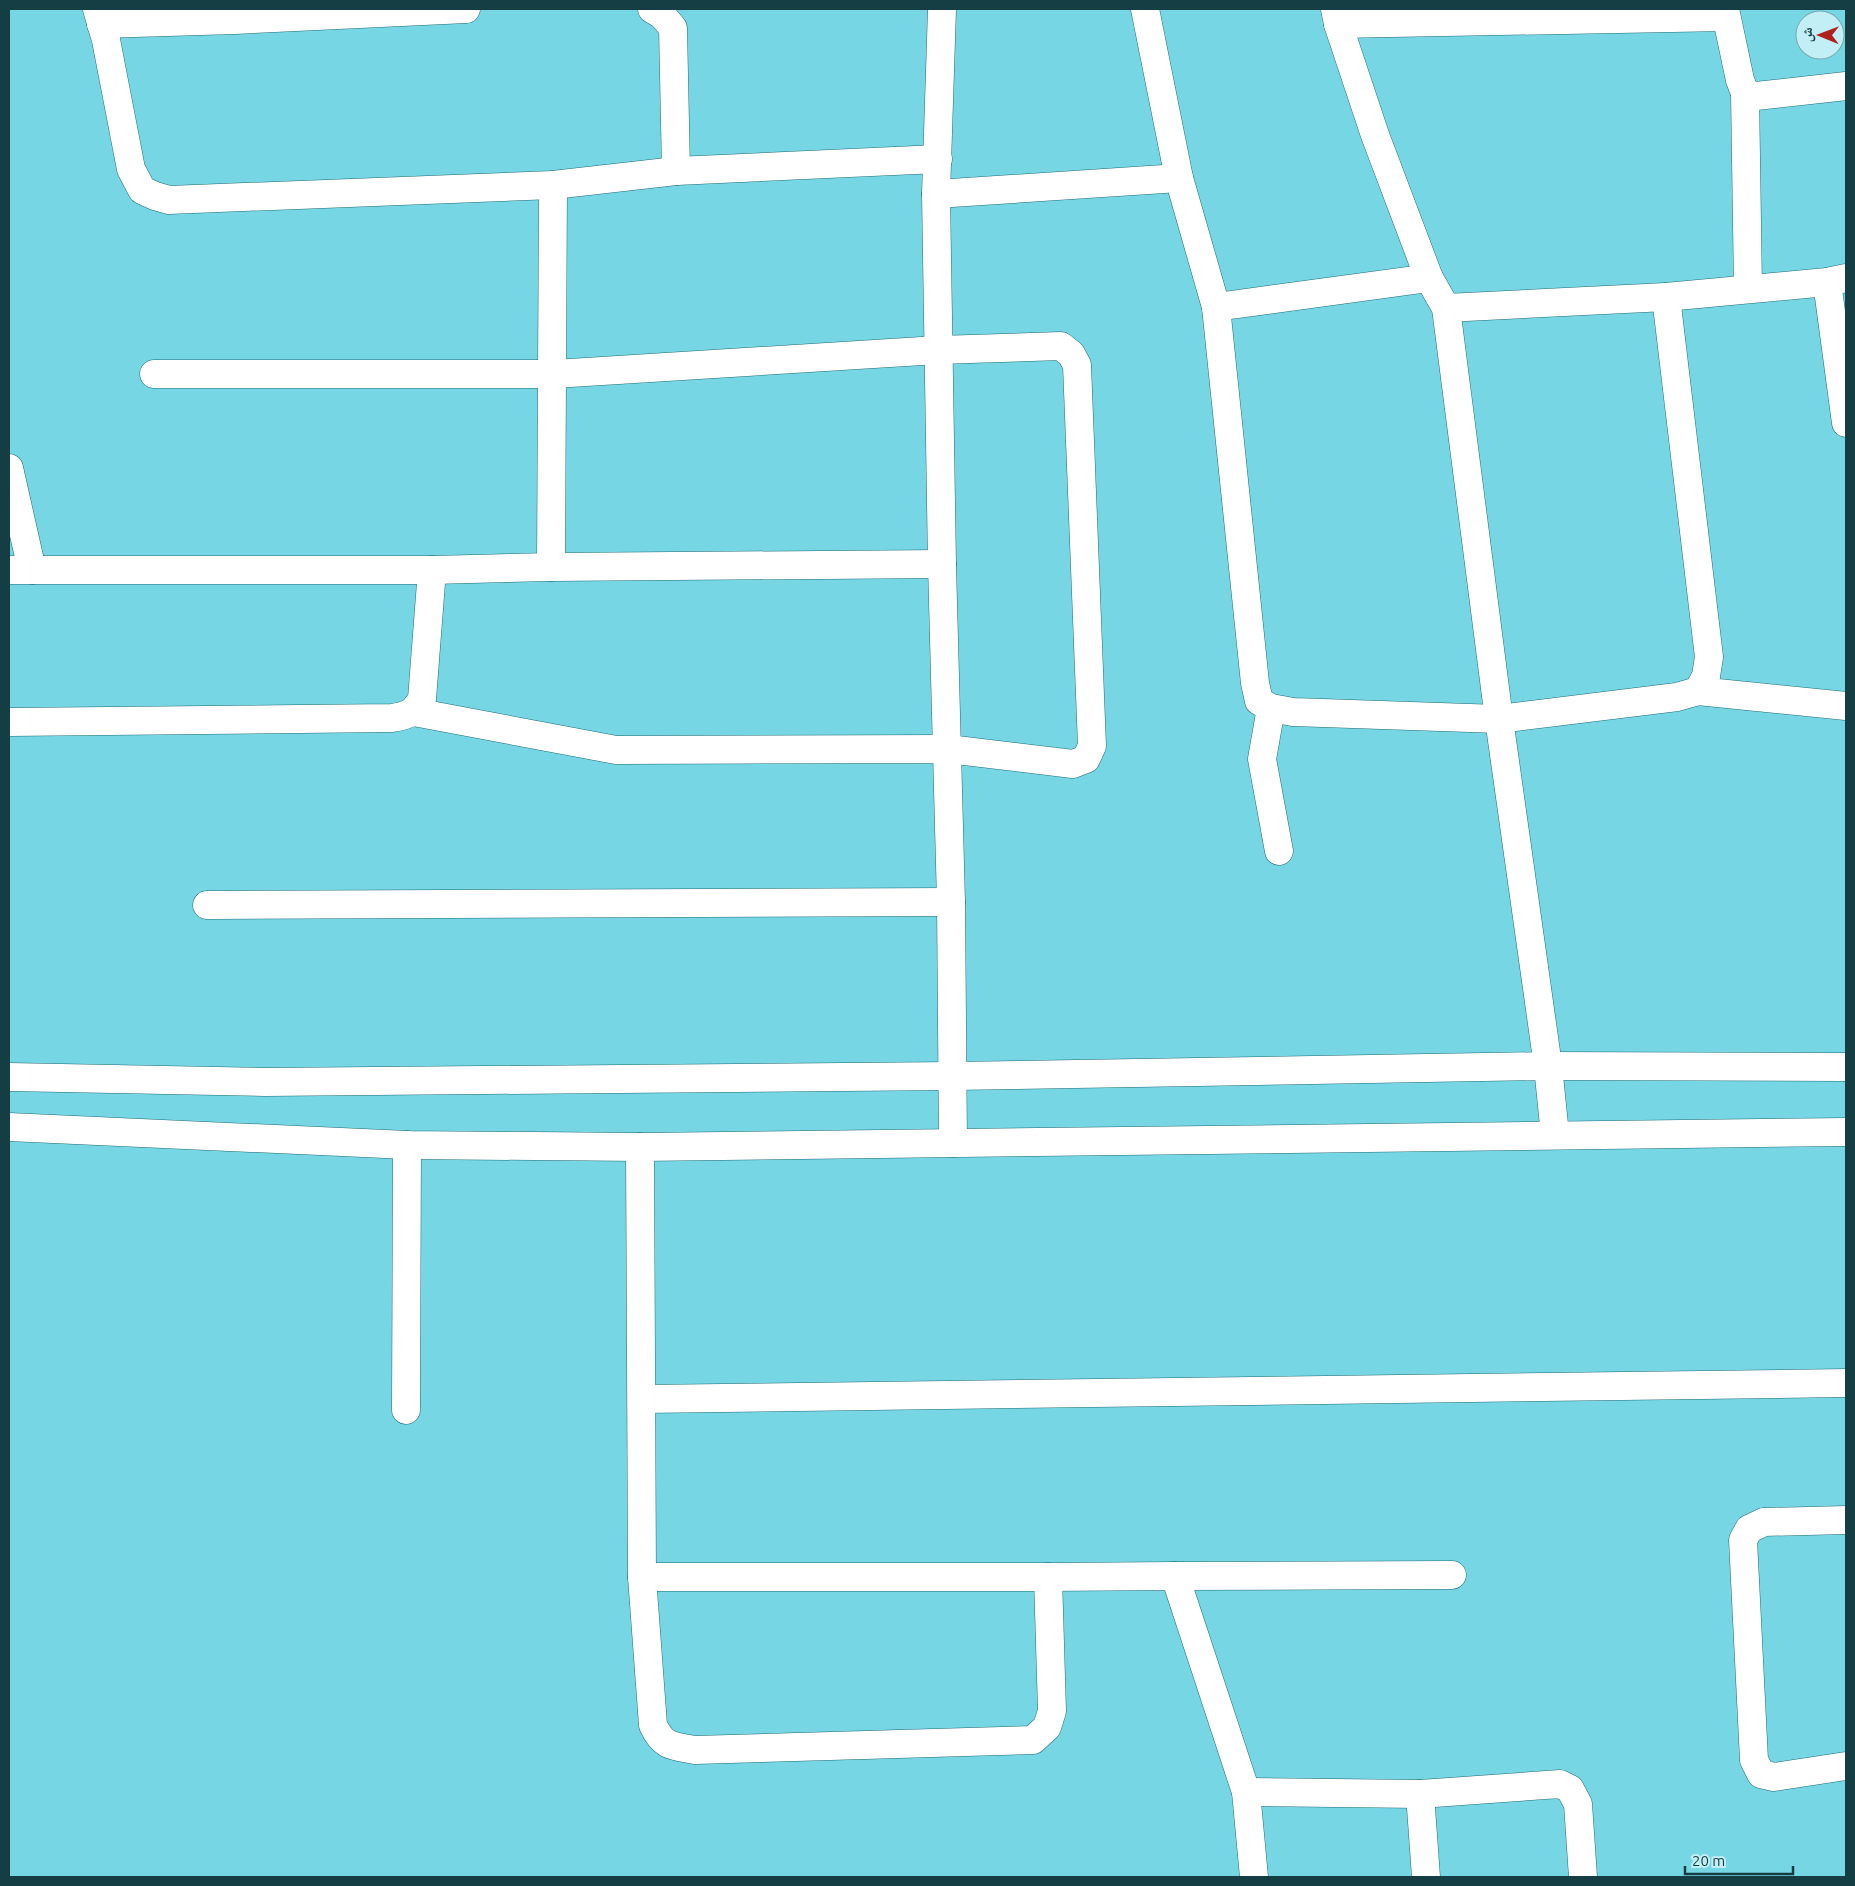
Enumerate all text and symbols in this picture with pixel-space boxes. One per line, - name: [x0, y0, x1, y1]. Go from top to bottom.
- north arrow: [1795, 10, 1845, 60]
- text: ش: [1799, 27, 1816, 42]
- scale bar: [1685, 1844, 1792, 1876]
- text: 20 m: [1692, 1852, 1725, 1869]

